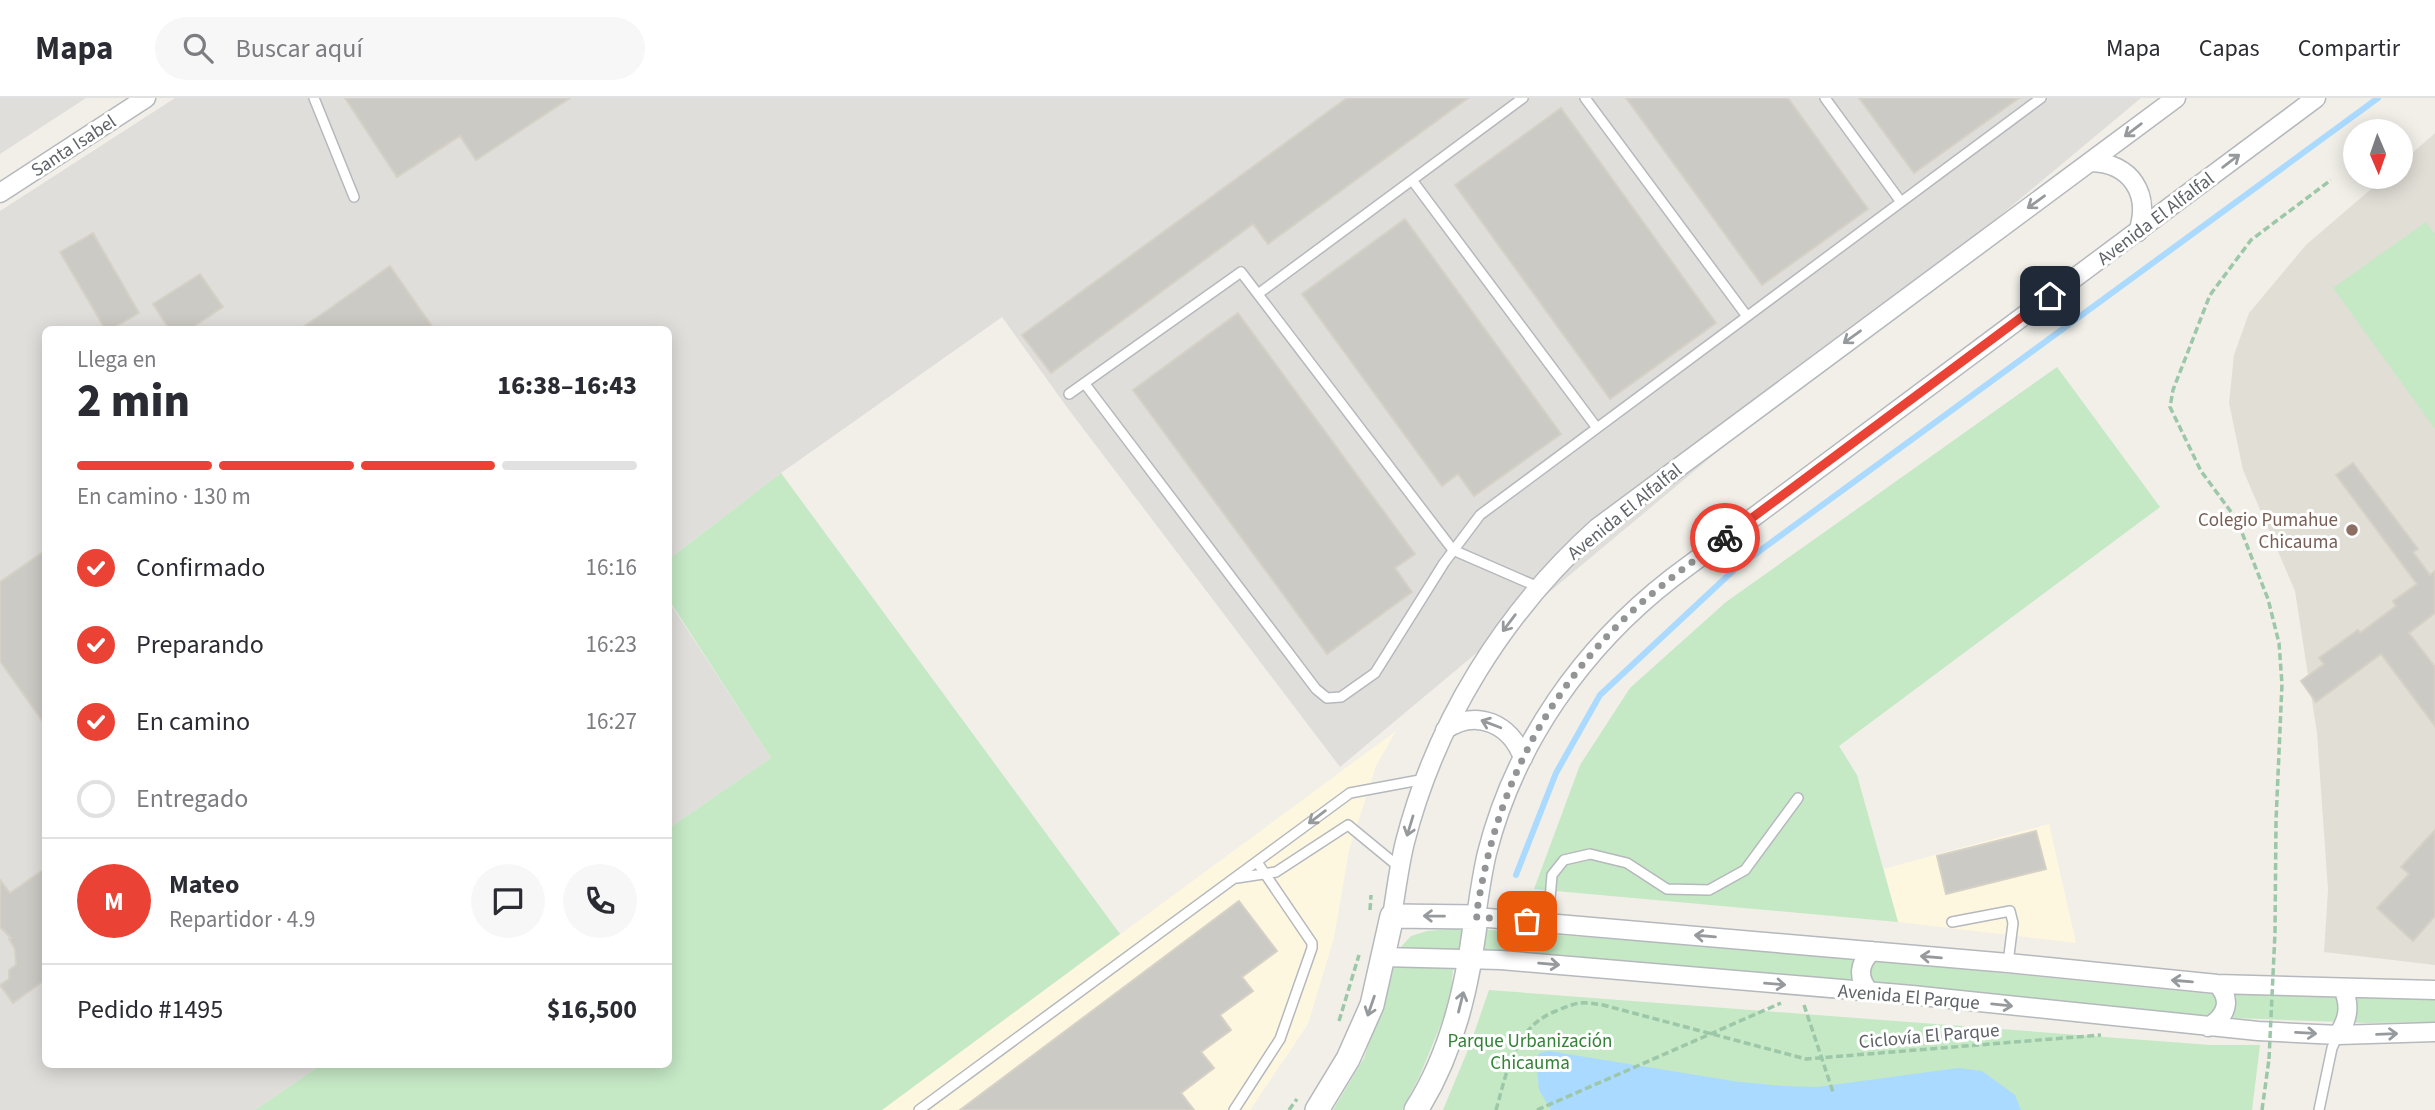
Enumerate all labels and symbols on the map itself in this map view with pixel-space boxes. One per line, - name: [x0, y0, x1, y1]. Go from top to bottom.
- street label: Santa Isabel: [26, 108, 122, 184]
- north arrow: [2343, 119, 2413, 189]
- one-way arrow: [2124, 122, 2143, 137]
- one-way arrow: [2222, 154, 2240, 169]
- street label: Avenida El Alfalfal: [2092, 166, 2220, 272]
- one-way arrow: [2027, 195, 2045, 210]
- pin: [2020, 266, 2080, 326]
- one-way arrow: [1843, 330, 1862, 344]
- street label: Avenida El Alfalfal: [1562, 457, 1688, 567]
- courier: [1690, 503, 1760, 573]
- place label: Colegio Pumahue Chicauma: [2198, 507, 2338, 556]
- marker: Colegio Pumahue Chicauma: [2344, 522, 2360, 538]
- one-way arrow: [1502, 613, 1517, 632]
- one-way arrow: [1481, 716, 1502, 729]
- one-way arrow: [1308, 810, 1327, 824]
- one-way arrow: [1403, 815, 1416, 837]
- pin: [1497, 891, 1557, 951]
- one-way arrow: [1423, 909, 1446, 923]
- one-way arrow: [1694, 930, 1716, 943]
- one-way arrow: [1920, 950, 1943, 963]
- one-way arrow: [1537, 958, 1559, 971]
- one-way arrow: [2171, 974, 2194, 987]
- one-way arrow: [1763, 978, 1786, 991]
- street label: Avenida El Parque: [1837, 978, 1981, 1017]
- one-way arrow: [1455, 991, 1468, 1014]
- one-way arrow: [1364, 995, 1376, 1017]
- one-way arrow: [1990, 999, 2013, 1012]
- street label: Ciclovía El Parque: [1858, 1017, 2001, 1056]
- one-way arrow: [2294, 1027, 2317, 1040]
- one-way arrow: [2375, 1027, 2398, 1040]
- park label: Parque Urbanización Chicauma: [1447, 1028, 1613, 1077]

